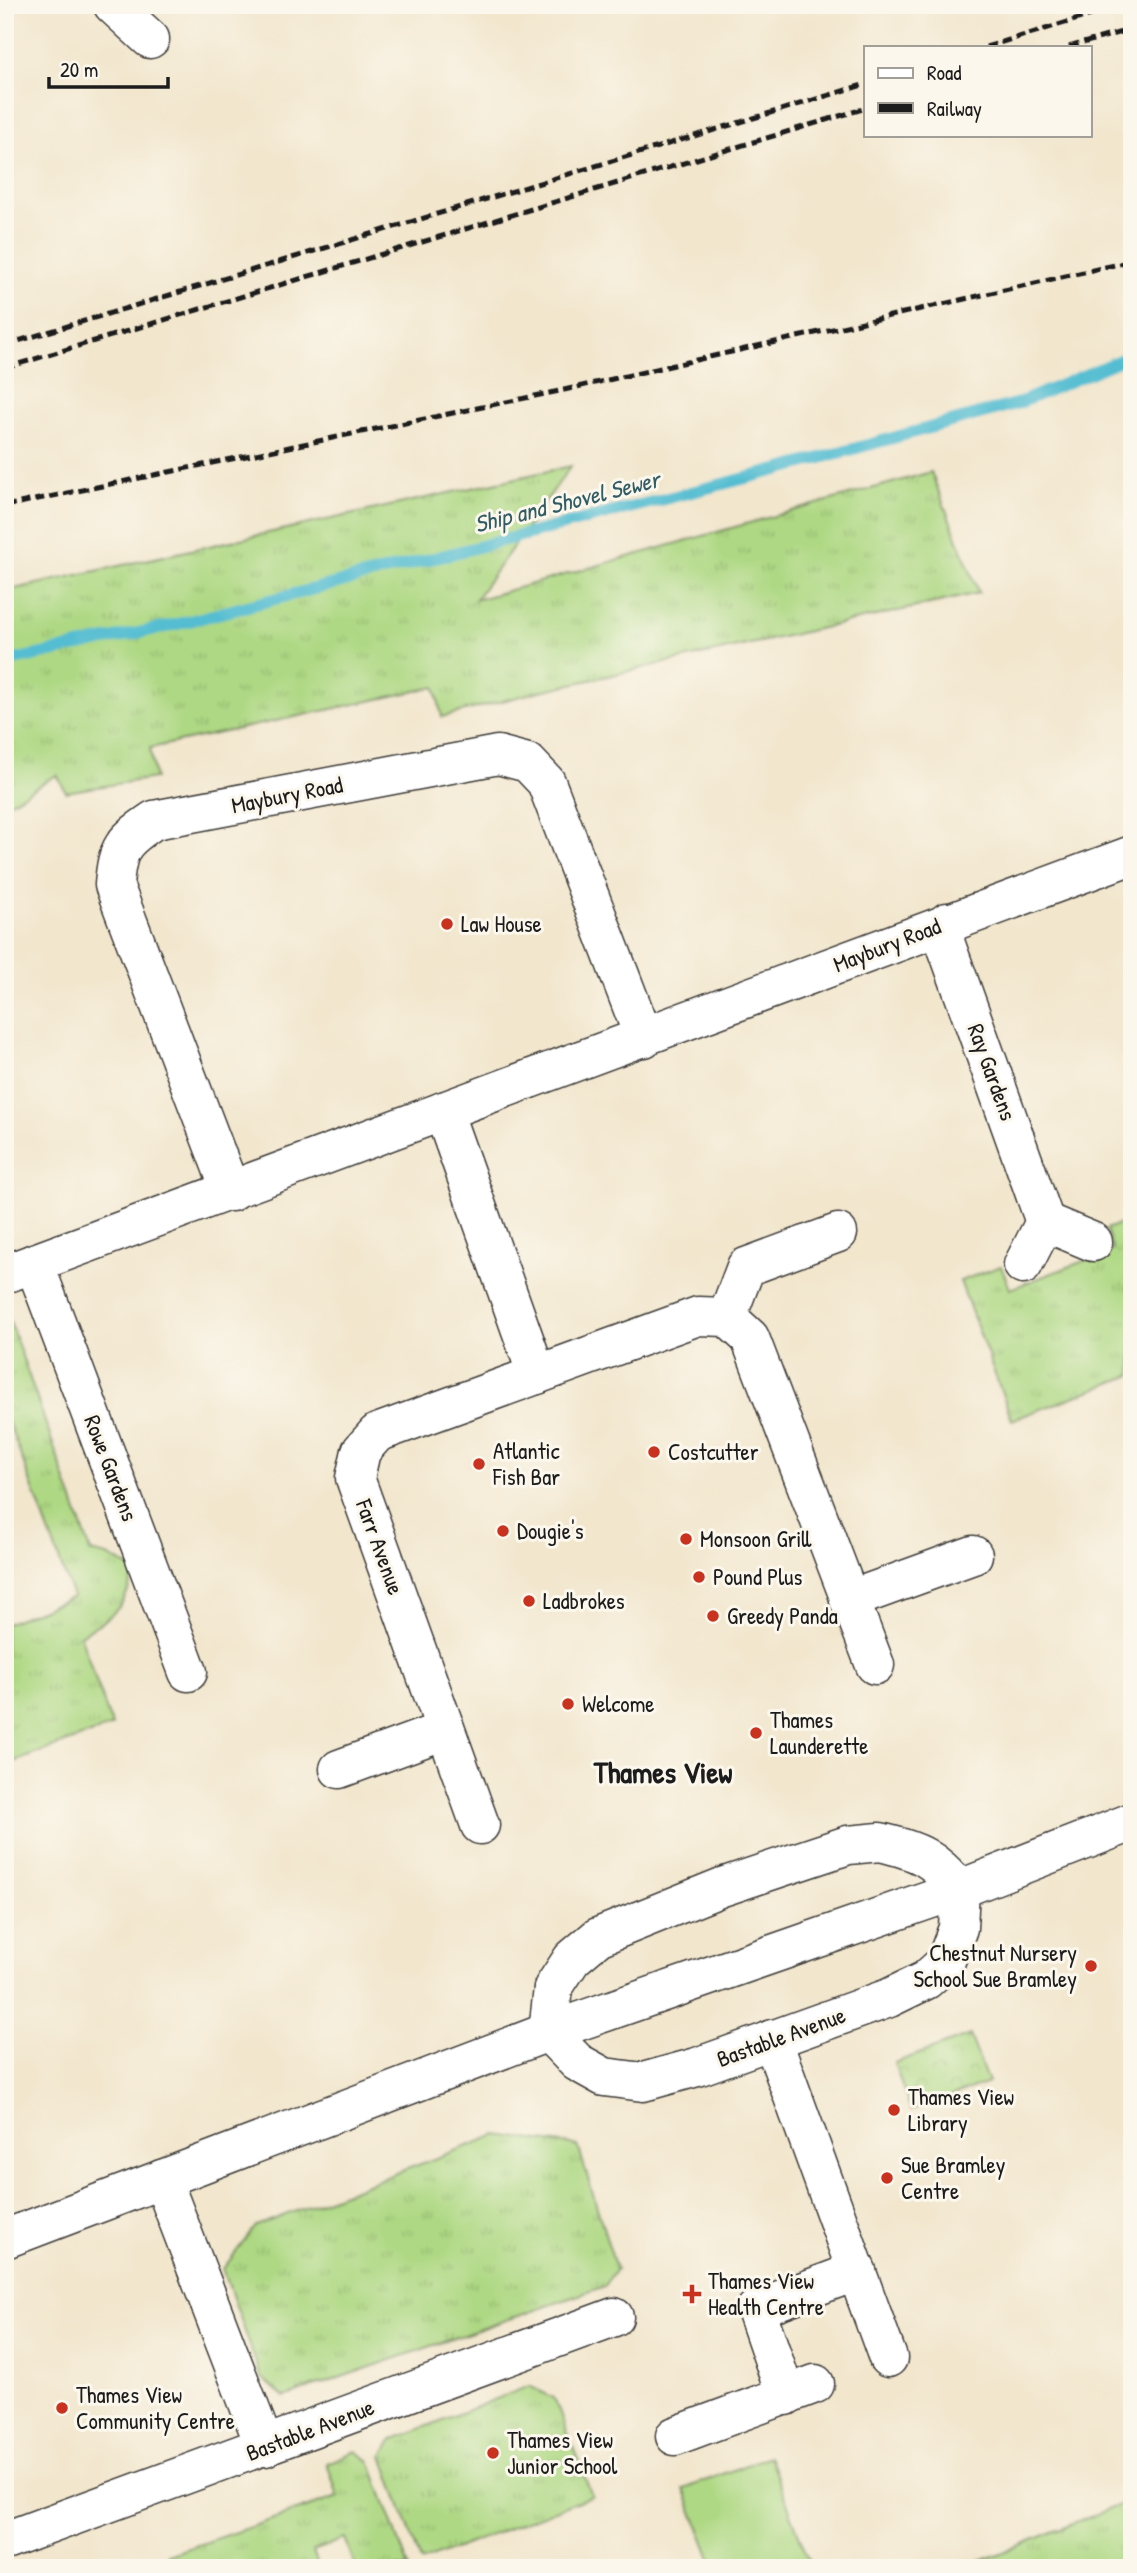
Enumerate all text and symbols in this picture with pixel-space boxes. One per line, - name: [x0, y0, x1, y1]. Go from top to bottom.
- scale bar: [49, 46, 168, 90]
- legend: [864, 46, 1092, 136]
- text: 20 m: [60, 55, 98, 84]
- text: Road: [927, 58, 961, 87]
- text: Railway: [927, 94, 982, 123]
- water label: Ship and Shovel Sewer: [471, 462, 666, 540]
- street label: Maybury Road: [229, 769, 345, 820]
- place label: Law House: [461, 908, 542, 939]
- street label: Maybury Road: [829, 910, 945, 979]
- marker: Law House: [439, 916, 455, 932]
- street label: Ray Gardens: [961, 1019, 1024, 1125]
- street label: Rowe Gardens: [77, 1410, 146, 1525]
- place label: Atlantic Fish Bar: [492, 1435, 560, 1492]
- place label: Costcutter: [668, 1436, 759, 1467]
- marker: Costcutter: [646, 1444, 662, 1460]
- marker: Atlantic Fish Bar: [471, 1456, 487, 1472]
- street label: Farr Avenue: [349, 1494, 412, 1599]
- place label: Dougie's: [517, 1515, 584, 1546]
- marker: Dougie's: [495, 1523, 511, 1539]
- place label: Monsoon Grill: [700, 1523, 812, 1554]
- marker: Monsoon Grill: [678, 1531, 694, 1547]
- place label: Pound Plus: [713, 1561, 803, 1592]
- marker: Pound Plus: [691, 1569, 707, 1585]
- place label: Ladbrokes: [543, 1585, 625, 1616]
- marker: Ladbrokes: [521, 1593, 537, 1609]
- place label: Greedy Panda: [727, 1600, 838, 1631]
- marker: Greedy Panda: [705, 1608, 721, 1624]
- place label: Welcome: [582, 1688, 654, 1719]
- marker: Welcome: [560, 1696, 576, 1712]
- place label: Thames Launderette: [770, 1704, 868, 1761]
- marker: Thames Launderette: [748, 1725, 764, 1741]
- district label: Thames View: [593, 1752, 732, 1792]
- place label: Chestnut Nursery School Sue Bramley: [914, 1937, 1077, 1994]
- marker: Chestnut Nursery School Sue Bramley: [1083, 1958, 1099, 1974]
- street label: Bastable Avenue: [712, 1999, 849, 2074]
- place label: Thames View Library: [908, 2081, 1014, 2138]
- marker: Thames View Library: [886, 2102, 902, 2118]
- place label: Sue Bramley Centre: [901, 2149, 1006, 2206]
- marker: Sue Bramley Centre: [879, 2170, 895, 2186]
- place label: Thames View Health Centre: [708, 2265, 824, 2322]
- marker: Thames View Health Centre: [682, 2284, 702, 2304]
- place label: Thames View Community Centre: [76, 2379, 235, 2436]
- street label: Bastable Avenue: [241, 2391, 378, 2468]
- marker: Thames View Community Centre: [54, 2400, 70, 2416]
- place label: Thames View Junior School: [507, 2424, 618, 2481]
- marker: Thames View Junior School: [485, 2445, 501, 2461]

